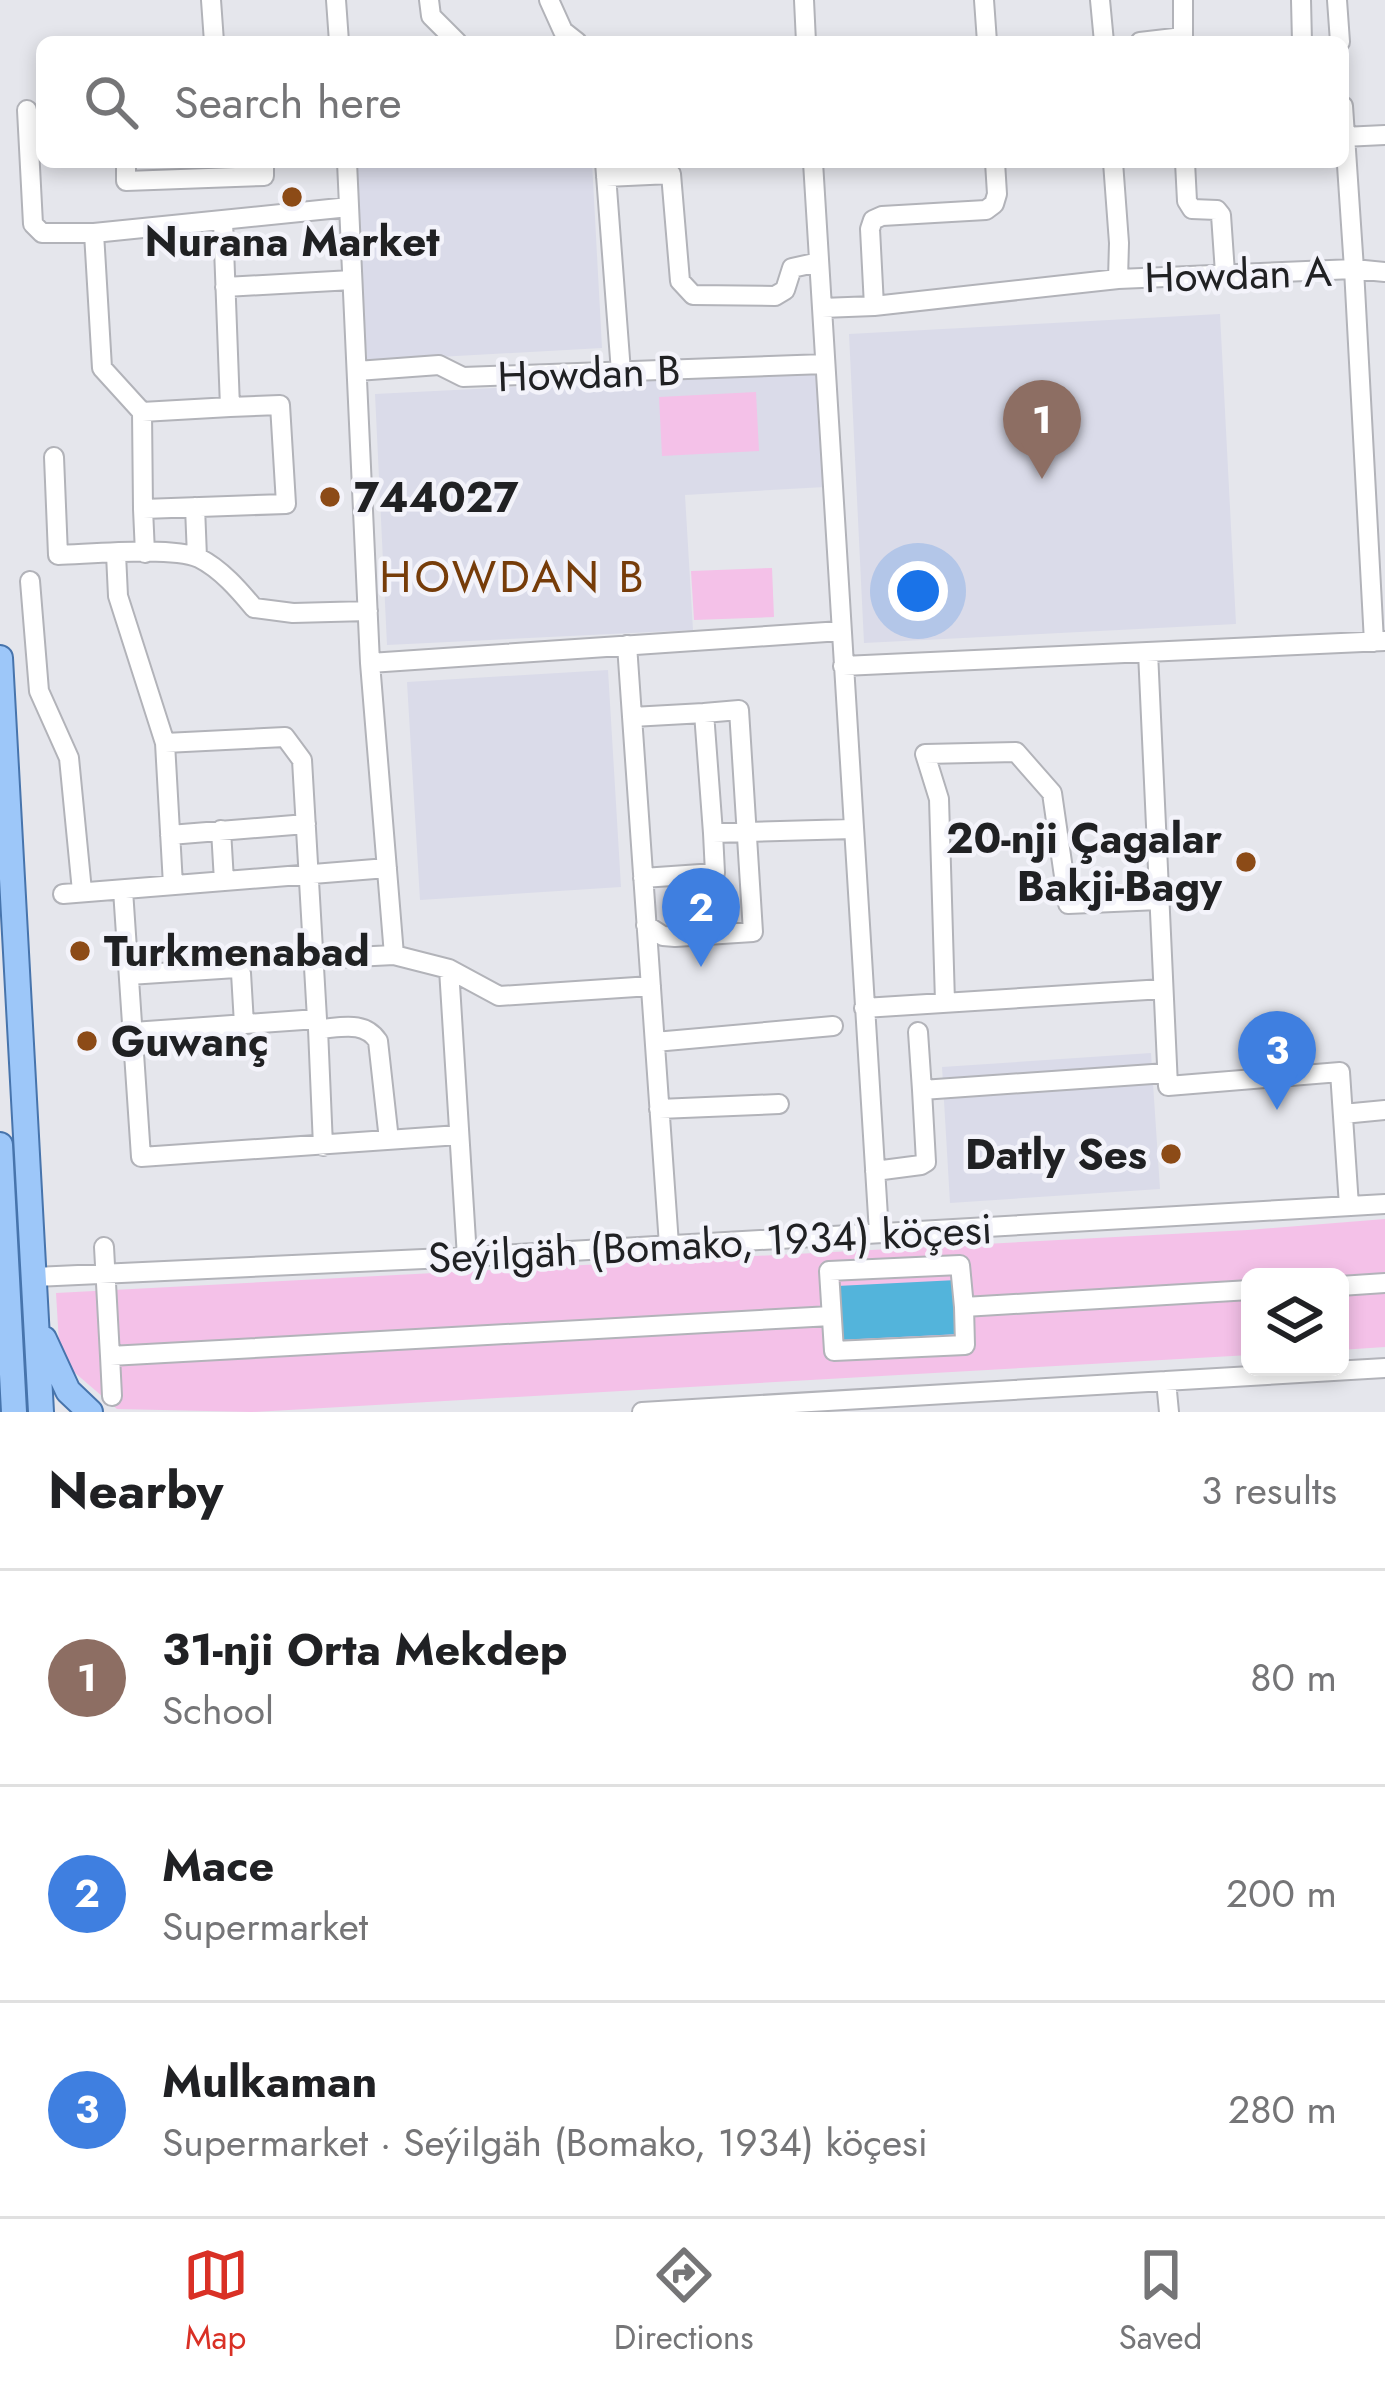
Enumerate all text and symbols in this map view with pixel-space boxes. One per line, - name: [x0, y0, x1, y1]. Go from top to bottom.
- search box: [36, 36, 1349, 168]
- icon: search: [78, 69, 144, 135]
- text: Search here: [174, 70, 402, 135]
- marker: Nurana Market: [279, 184, 305, 210]
- place label: Nurana Market: [144, 211, 440, 272]
- street label: Howdan A: [1143, 241, 1333, 308]
- street label: Howdan B: [496, 340, 682, 407]
- pin: 1: [1003, 380, 1081, 479]
- place label: 744027: [354, 467, 519, 528]
- marker: 744027: [317, 484, 343, 510]
- district label: HOWDAN B: [379, 544, 647, 609]
- your location: [888, 561, 948, 621]
- place label: 20-nji Çagalar Bakji-Bagy: [946, 808, 1223, 917]
- marker: 20-nji Çagalar Bakji-Bagy: [1233, 849, 1259, 875]
- pin: 2: [662, 868, 740, 967]
- place label: Turkmenabad: [104, 921, 370, 982]
- marker: Turkmenabad: [67, 938, 93, 964]
- place label: Guwanç: [111, 1011, 269, 1072]
- pin: 3: [1238, 1011, 1316, 1110]
- marker: Guwanç: [74, 1028, 100, 1054]
- place label: Datly Ses: [965, 1124, 1147, 1185]
- marker: Datly Ses: [1158, 1141, 1184, 1167]
- street label: Seýilgäh (Bomako, 1934) köçesi: [426, 1198, 994, 1289]
- map controls: [1241, 1268, 1349, 1376]
- button: layers: [1241, 1268, 1349, 1376]
- text: Nearby: [48, 1453, 223, 1527]
- text: 3 results: [1201, 1462, 1337, 1519]
- text: 31-nji Orta Mekdep: [162, 1617, 568, 1682]
- text: 1: [77, 1649, 97, 1706]
- text: 80 m: [1250, 1649, 1337, 1706]
- text: School: [162, 1682, 274, 1739]
- text: Mace: [162, 1833, 274, 1898]
- text: 2: [74, 1865, 100, 1922]
- text: 200 m: [1226, 1865, 1337, 1922]
- text: Supermarket: [162, 1898, 368, 1955]
- text: Mulkaman: [162, 2049, 377, 2114]
- text: 3: [75, 2081, 99, 2138]
- text: 280 m: [1228, 2081, 1337, 2138]
- text: Supermarket · Seýilgäh (Bomako, 1934) köçesi: [162, 2114, 928, 2171]
- tab: Map: [183, 2242, 249, 2361]
- tab: Directions: [614, 2242, 754, 2361]
- tab: Saved: [1119, 2242, 1202, 2361]

